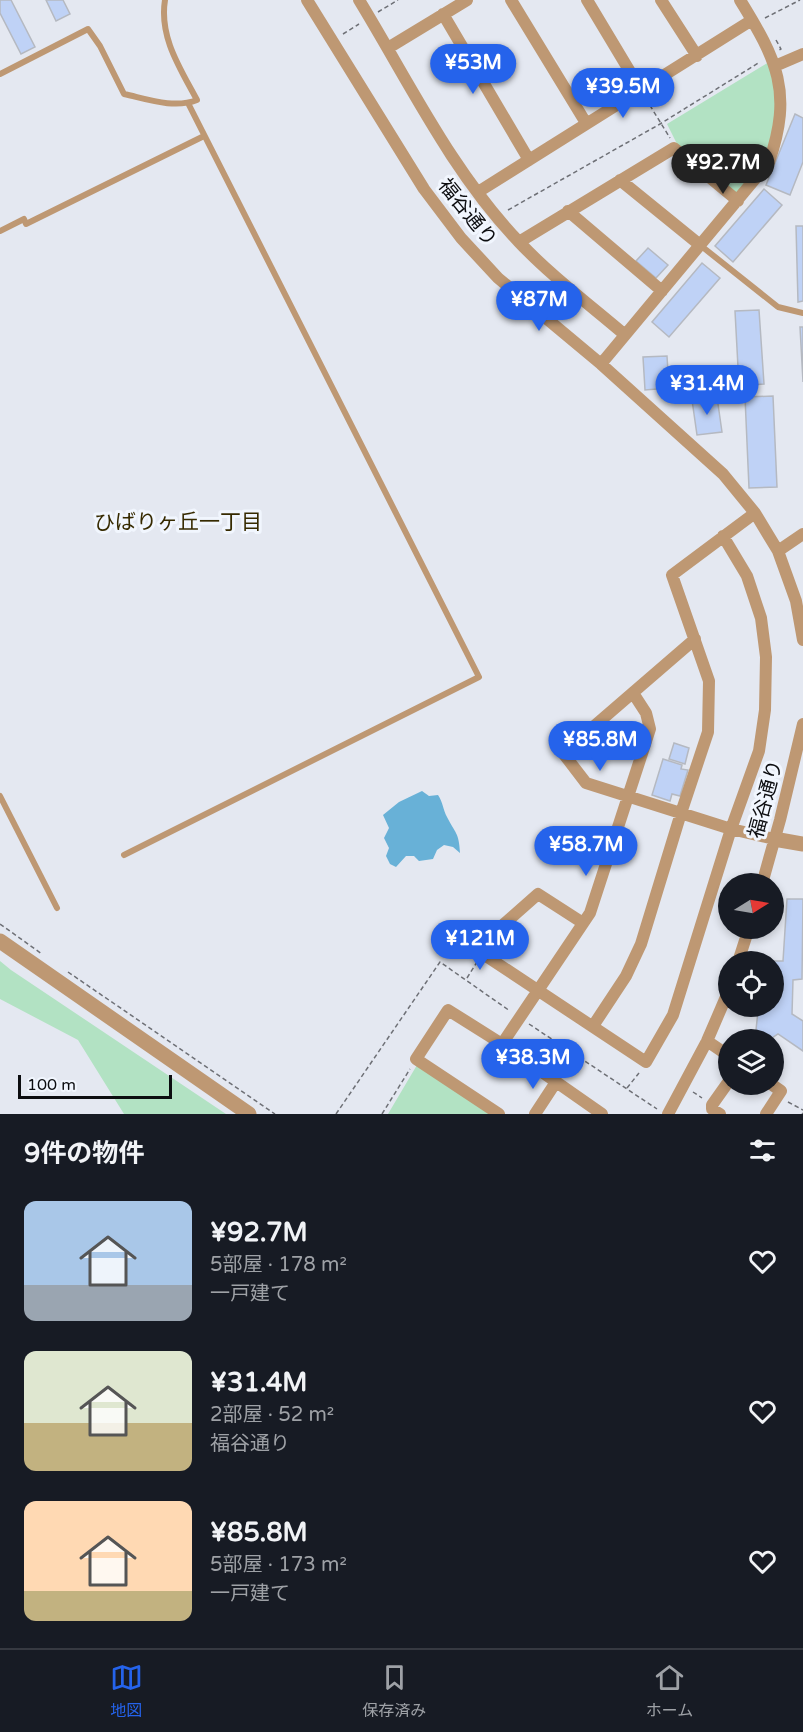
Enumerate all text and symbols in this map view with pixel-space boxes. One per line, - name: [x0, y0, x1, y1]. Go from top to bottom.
- pin: ¥53M: [437, 44, 509, 95]
- text: ¥53M: [444, 51, 502, 75]
- pin: ¥39.5M: [574, 68, 672, 119]
- text: ¥39.5M: [585, 75, 661, 99]
- pin: ¥92.7M: [674, 144, 772, 195]
- text: ¥92.7M: [685, 151, 761, 175]
- street label: 福谷通り: [433, 174, 502, 251]
- pin: ¥87M: [503, 281, 575, 332]
- text: ¥87M: [510, 288, 568, 312]
- pin: ¥31.4M: [658, 365, 756, 416]
- text: ¥31.4M: [670, 372, 744, 396]
- district label: ひばりヶ丘一丁目: [94, 510, 262, 535]
- pin: ¥85.8M: [551, 721, 649, 772]
- text: ¥85.8M: [562, 728, 638, 752]
- street label: 福谷通り: [744, 758, 788, 841]
- pin: ¥58.7M: [537, 826, 635, 877]
- text: ¥58.7M: [548, 833, 624, 857]
- north arrow: [718, 873, 784, 939]
- map controls: [718, 873, 784, 1095]
- pin: ¥121M: [438, 920, 522, 971]
- text: ¥121M: [445, 927, 515, 951]
- button: locate: [718, 951, 784, 1017]
- button: layers: [718, 1029, 784, 1095]
- pin: ¥38.3M: [484, 1039, 582, 1090]
- text: ¥38.3M: [495, 1046, 571, 1070]
- scale bar: [18, 1072, 172, 1100]
- text: 100 m: [27, 1075, 76, 1095]
- icon: filters: [746, 1134, 779, 1167]
- text: 9件の物件: [24, 1138, 144, 1169]
- text: ¥92.7M: [210, 1217, 308, 1248]
- icon: home: [72, 1225, 144, 1297]
- icon: heart: [746, 1245, 779, 1278]
- text: 5部屋 · 178 m²: [210, 1253, 347, 1277]
- text: 一戸建て: [210, 1282, 290, 1306]
- text: ¥31.4M: [210, 1367, 307, 1398]
- icon: home: [72, 1375, 144, 1447]
- icon: heart: [746, 1395, 779, 1428]
- text: 2部屋 · 52 m²: [210, 1403, 334, 1427]
- text: 福谷通り: [210, 1432, 290, 1456]
- text: ¥85.8M: [210, 1517, 308, 1548]
- icon: home: [72, 1525, 144, 1597]
- icon: heart: [746, 1545, 779, 1578]
- text: 5部屋 · 173 m²: [210, 1553, 347, 1577]
- text: 一戸建て: [210, 1582, 290, 1606]
- tab: 地図: [110, 1661, 143, 1721]
- tab: 保存済み: [362, 1661, 426, 1721]
- tab: ホーム: [646, 1661, 693, 1721]

